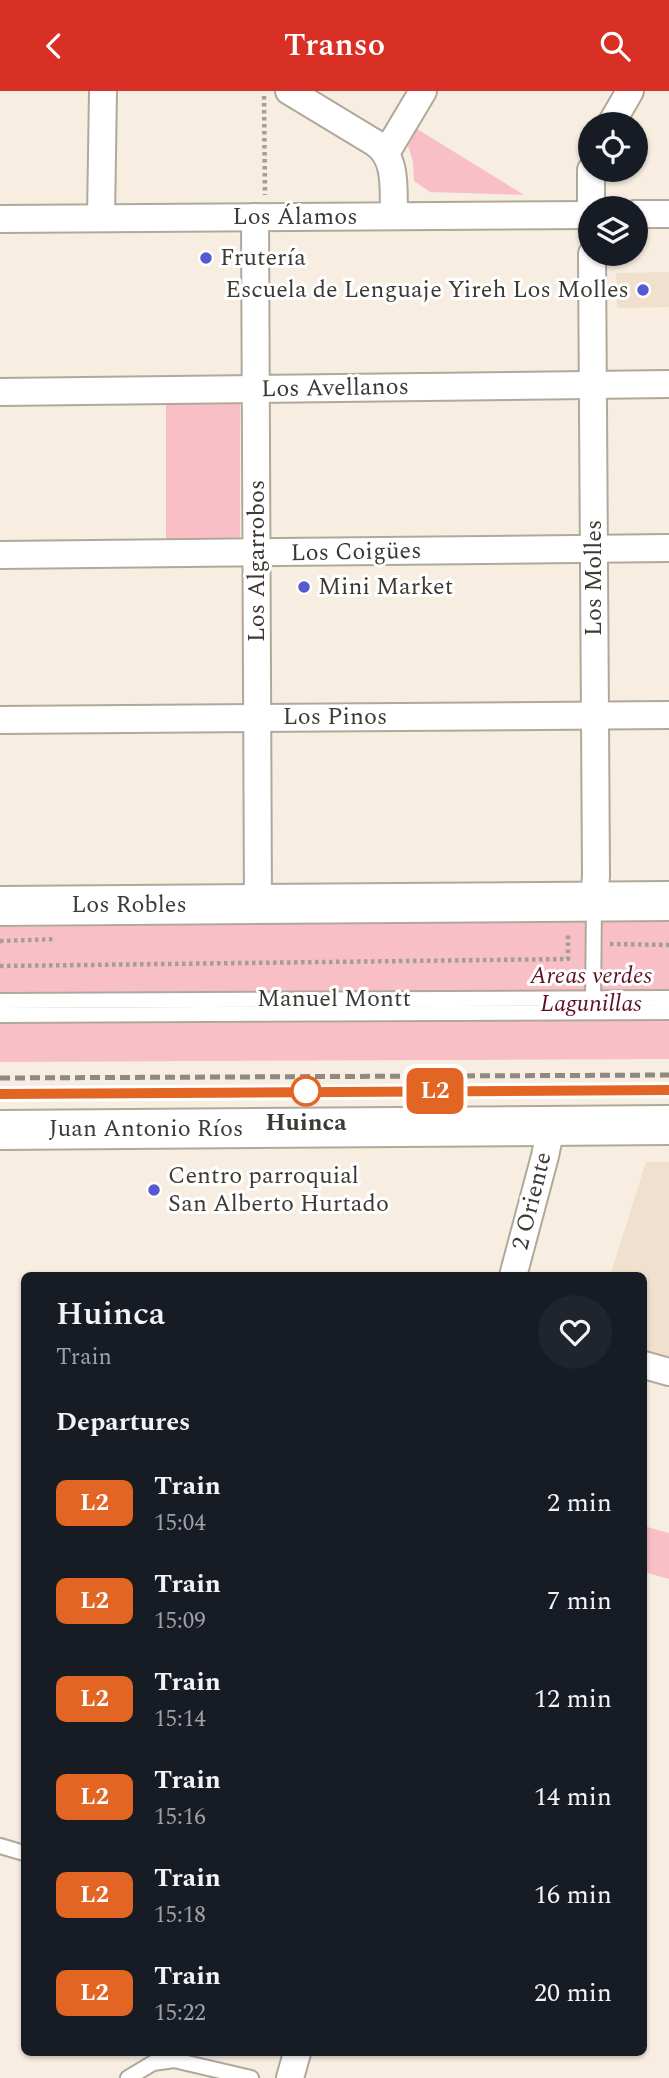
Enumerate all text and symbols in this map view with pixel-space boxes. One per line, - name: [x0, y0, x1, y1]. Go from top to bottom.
- text: Transo: [284, 21, 385, 70]
- icon: back: [35, 27, 73, 65]
- icon: search: [596, 27, 634, 65]
- map controls: [578, 112, 648, 266]
- button: locate: [578, 112, 648, 182]
- button: layers: [578, 196, 648, 266]
- street label: Los Álamos: [232, 199, 358, 235]
- place label: Frutería: [220, 240, 306, 276]
- marker: Frutería: [198, 250, 214, 266]
- place label: Escuela de Lenguaje Yireh Los Molles: [225, 272, 629, 308]
- marker: Escuela de Lenguaje Yireh Los Molles: [635, 282, 651, 298]
- street label: Los Avellanos: [261, 369, 409, 407]
- street label: Los Algarrobos: [239, 480, 275, 642]
- street label: Los Molles: [576, 520, 612, 636]
- street label: Los Coigües: [290, 533, 422, 571]
- place label: Mini Market: [318, 569, 453, 605]
- marker: Mini Market: [296, 579, 312, 595]
- street label: Los Pinos: [283, 699, 387, 735]
- street label: Los Robles: [71, 887, 187, 923]
- park label: Areas verdes Lagunillas: [529, 958, 652, 1022]
- street label: Manuel Montt: [257, 981, 411, 1017]
- line badge: L2: [404, 1068, 466, 1114]
- text: L2: [420, 1073, 450, 1109]
- marker: Huinca: [291, 1076, 321, 1106]
- place label: Huinca: [265, 1105, 347, 1141]
- street label: Juan Antonio Ríos: [49, 1111, 243, 1147]
- street label: 2 Oriente: [502, 1148, 562, 1254]
- place label: Centro parroquial San Alberto Hurtado: [168, 1158, 389, 1222]
- marker: Centro parroquial San Alberto Hurtado: [146, 1182, 162, 1198]
- text: Huinca: [56, 1289, 165, 1339]
- button: heart: [538, 1295, 612, 1369]
- text: Train: [56, 1340, 112, 1375]
- text: Departures: [56, 1402, 190, 1442]
- text: Train: [154, 1466, 221, 1506]
- text: 2 min: [547, 1483, 612, 1523]
- text: L2: [80, 1485, 109, 1521]
- text: 15:04: [154, 1506, 206, 1541]
- text: Train: [154, 1564, 221, 1604]
- text: 7 min: [547, 1581, 612, 1621]
- text: L2: [80, 1583, 109, 1619]
- text: 15:09: [154, 1604, 206, 1639]
- text: Train: [154, 1662, 221, 1702]
- text: 12 min: [534, 1679, 612, 1719]
- text: L2: [80, 1681, 109, 1717]
- text: 15:14: [154, 1702, 206, 1737]
- text: Train: [154, 1760, 221, 1800]
- text: 14 min: [534, 1777, 612, 1817]
- text: L2: [80, 1779, 109, 1815]
- text: 15:16: [154, 1800, 206, 1835]
- text: Train: [154, 1858, 221, 1898]
- text: 16 min: [534, 1875, 612, 1915]
- text: L2: [80, 1877, 109, 1913]
- text: 15:18: [154, 1898, 206, 1933]
- text: Train: [154, 1956, 221, 1996]
- text: 20 min: [534, 1973, 612, 2013]
- text: L2: [80, 1975, 109, 2011]
- text: 15:22: [154, 1996, 206, 2031]

